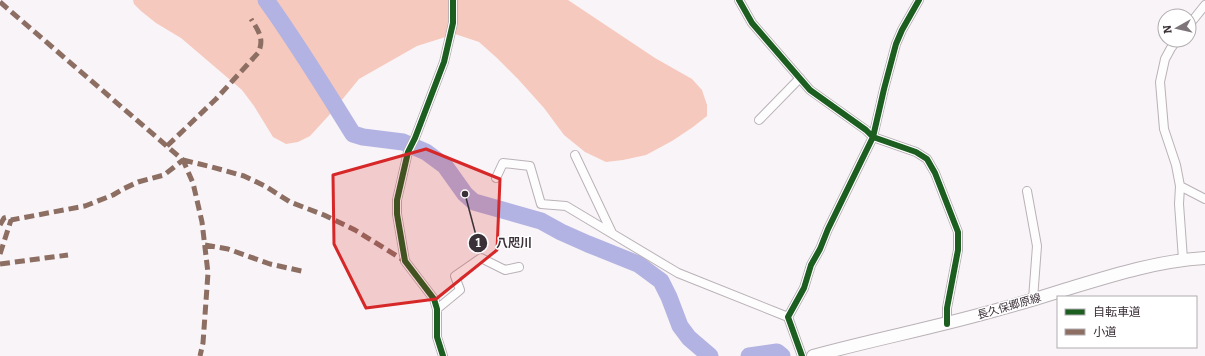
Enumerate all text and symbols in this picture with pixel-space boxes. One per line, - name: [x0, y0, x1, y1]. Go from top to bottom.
- north arrow: [1157, 8, 1197, 48]
- text: N: [1160, 24, 1175, 34]
- callout: 八咫川: [468, 231, 540, 255]
- text: 1: [475, 236, 481, 250]
- text: 八咫川: [496, 236, 532, 250]
- street label: 長久保郷原線: [976, 291, 1043, 322]
- legend: [1057, 296, 1197, 348]
- text: 自転車道: [1093, 305, 1141, 319]
- text: 小道: [1093, 325, 1117, 339]

